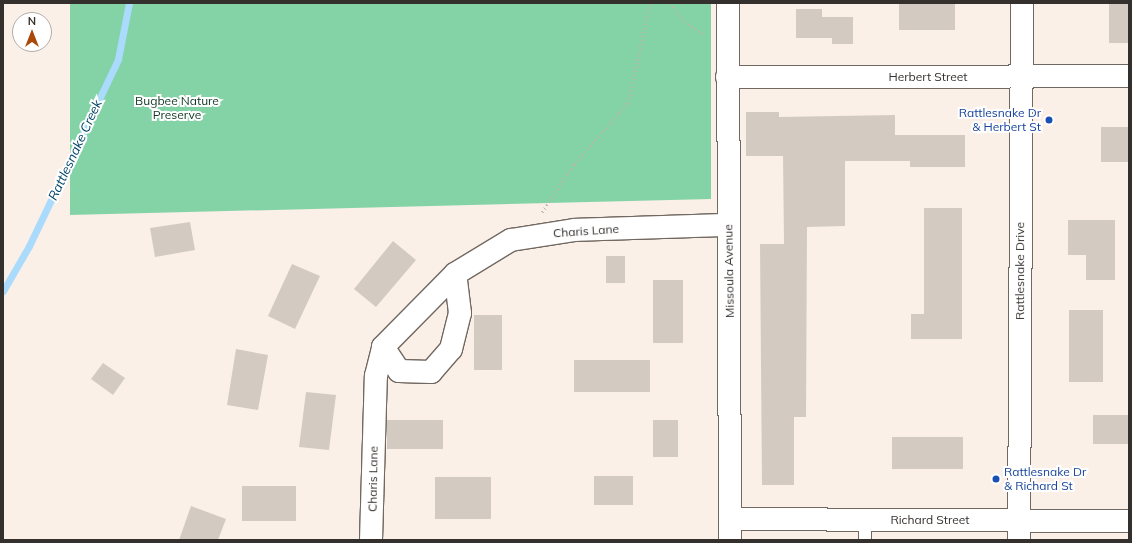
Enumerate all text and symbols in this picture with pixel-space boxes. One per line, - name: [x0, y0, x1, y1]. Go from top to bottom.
- north arrow: [12, 12, 52, 52]
- text: N: [28, 14, 36, 28]
- street label: Herbert Street: [889, 70, 967, 84]
- park label: Bugbee Nature Preserve: [135, 94, 219, 122]
- water label: Rattlesnake Creek: [45, 97, 105, 203]
- place label: Rattlesnake Dr & Herbert St: [959, 106, 1041, 134]
- marker: Rattlesnake Dr & Herbert St: [1044, 115, 1054, 125]
- street label: Charis Lane: [553, 222, 619, 240]
- street label: Rattlesnake Drive: [1013, 222, 1027, 320]
- street label: Missoula Avenue: [721, 224, 737, 318]
- street label: Charis Lane: [365, 446, 381, 512]
- place label: Rattlesnake Dr & Richard St: [1004, 465, 1086, 493]
- marker: Rattlesnake Dr & Richard St: [991, 474, 1001, 484]
- street label: Richard Street: [890, 513, 970, 527]

